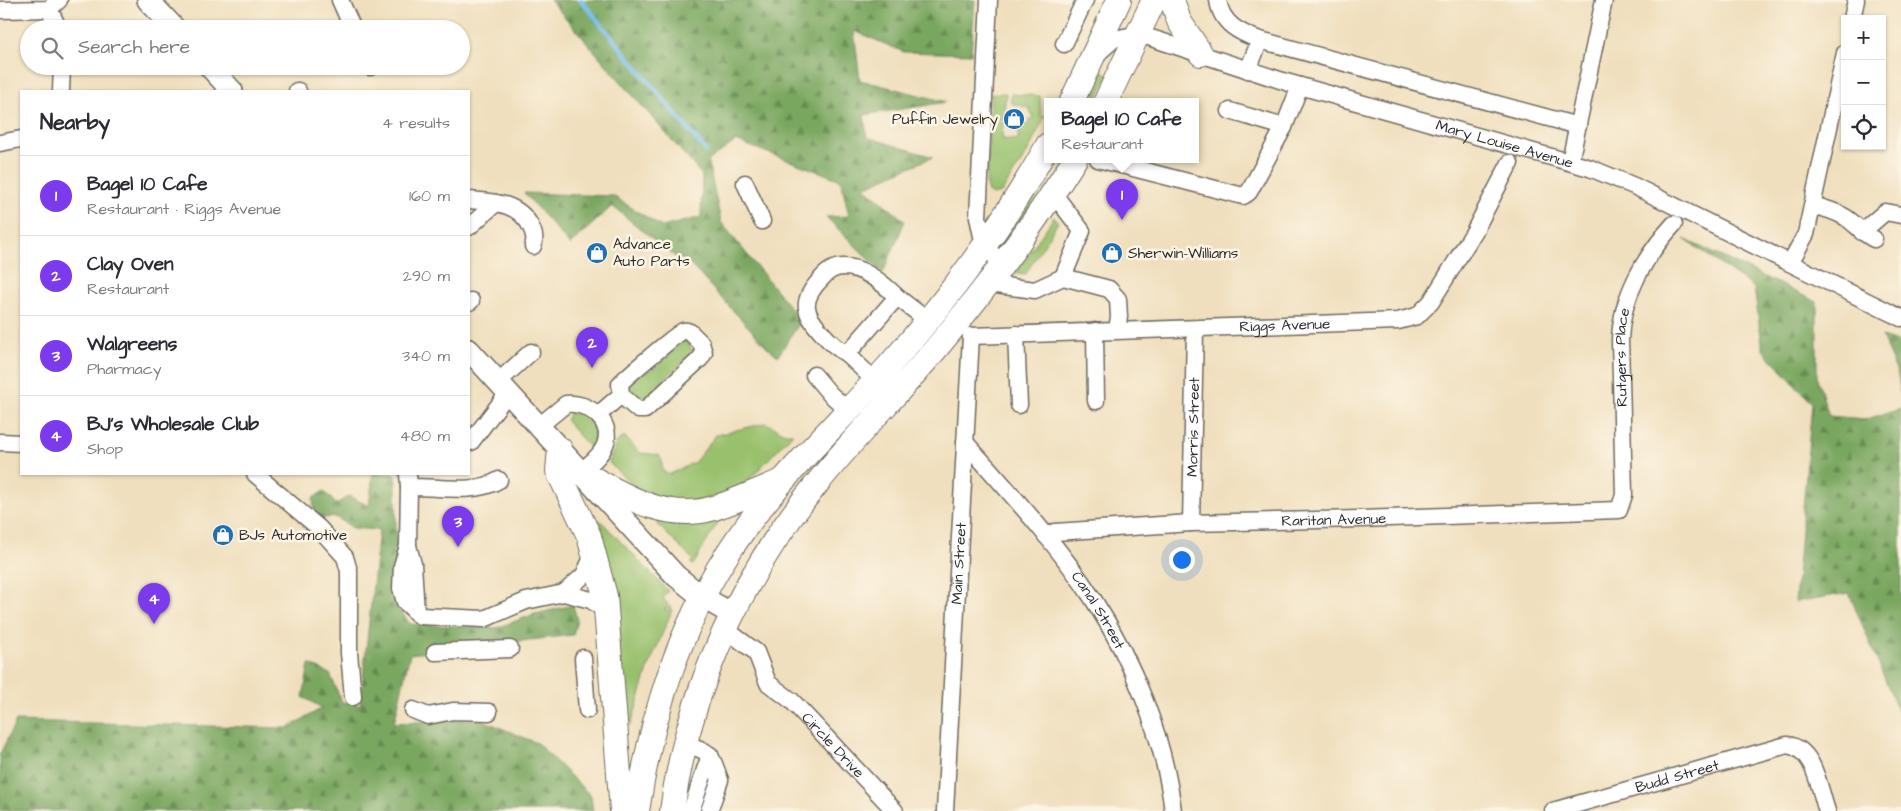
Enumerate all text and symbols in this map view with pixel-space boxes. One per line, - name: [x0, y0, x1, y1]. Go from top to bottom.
- map controls: [1841, 15, 1886, 150]
- button: +: [1841, 15, 1886, 60]
- search box: [20, 20, 470, 75]
- icon: search: [38, 34, 66, 62]
- text: Search here: [78, 34, 190, 61]
- button: −: [1841, 60, 1886, 105]
- popup: [1044, 98, 1199, 163]
- button: locate: [1841, 105, 1886, 150]
- text: Bagel 10 Cafe: [1061, 106, 1182, 133]
- shop icon: Puffin Jewelry: [1002, 107, 1026, 131]
- text: Nearby: [40, 108, 110, 137]
- place label: Puffin Jewelry: [892, 109, 998, 131]
- text: 4 results: [382, 112, 450, 134]
- street label: Mary Louise Avenue: [1433, 115, 1576, 174]
- text: Restaurant: [1061, 133, 1143, 155]
- text: Bagel 10 Cafe: [87, 171, 208, 198]
- pin: 1: [1106, 179, 1138, 220]
- text: 1: [55, 185, 57, 207]
- text: 160 m: [409, 185, 450, 207]
- text: Restaurant · Riggs Avenue: [87, 198, 281, 220]
- place label: Advance Auto Parts: [613, 234, 690, 272]
- shop icon: Advance Auto Parts: [585, 241, 609, 265]
- shop icon: Sherwin-Williams: [1100, 241, 1124, 265]
- place label: Sherwin-Williams: [1128, 243, 1239, 264]
- text: Clay Oven: [87, 251, 174, 278]
- text: 2: [51, 265, 61, 287]
- text: 290 m: [403, 265, 450, 287]
- text: Restaurant: [87, 278, 169, 300]
- street label: Rutgers Place: [1610, 306, 1635, 407]
- street label: Riggs Avenue: [1239, 313, 1331, 338]
- pin: 2: [576, 327, 608, 368]
- text: Walgreens: [87, 331, 177, 358]
- text: 3: [52, 345, 60, 367]
- text: 340 m: [402, 345, 450, 367]
- text: Pharmacy: [87, 358, 162, 380]
- street label: Morris Street: [1182, 377, 1205, 477]
- text: BJ's Wholesale Club: [87, 411, 259, 438]
- text: 4: [51, 425, 61, 447]
- text: 480 m: [400, 425, 450, 447]
- text: Shop: [87, 438, 123, 460]
- pin: 3: [442, 506, 474, 547]
- street label: Raritan Avenue: [1281, 508, 1387, 532]
- street label: Main Street: [946, 522, 972, 605]
- shop icon: BJs Automotive: [211, 523, 235, 547]
- place label: BJs Automotive: [239, 525, 347, 546]
- your location: [1169, 547, 1195, 573]
- street label: Canal Street: [1066, 567, 1130, 653]
- pin: 4: [138, 583, 170, 624]
- street label: Circle Drive: [797, 708, 869, 783]
- street label: Budd Street: [1633, 755, 1722, 798]

